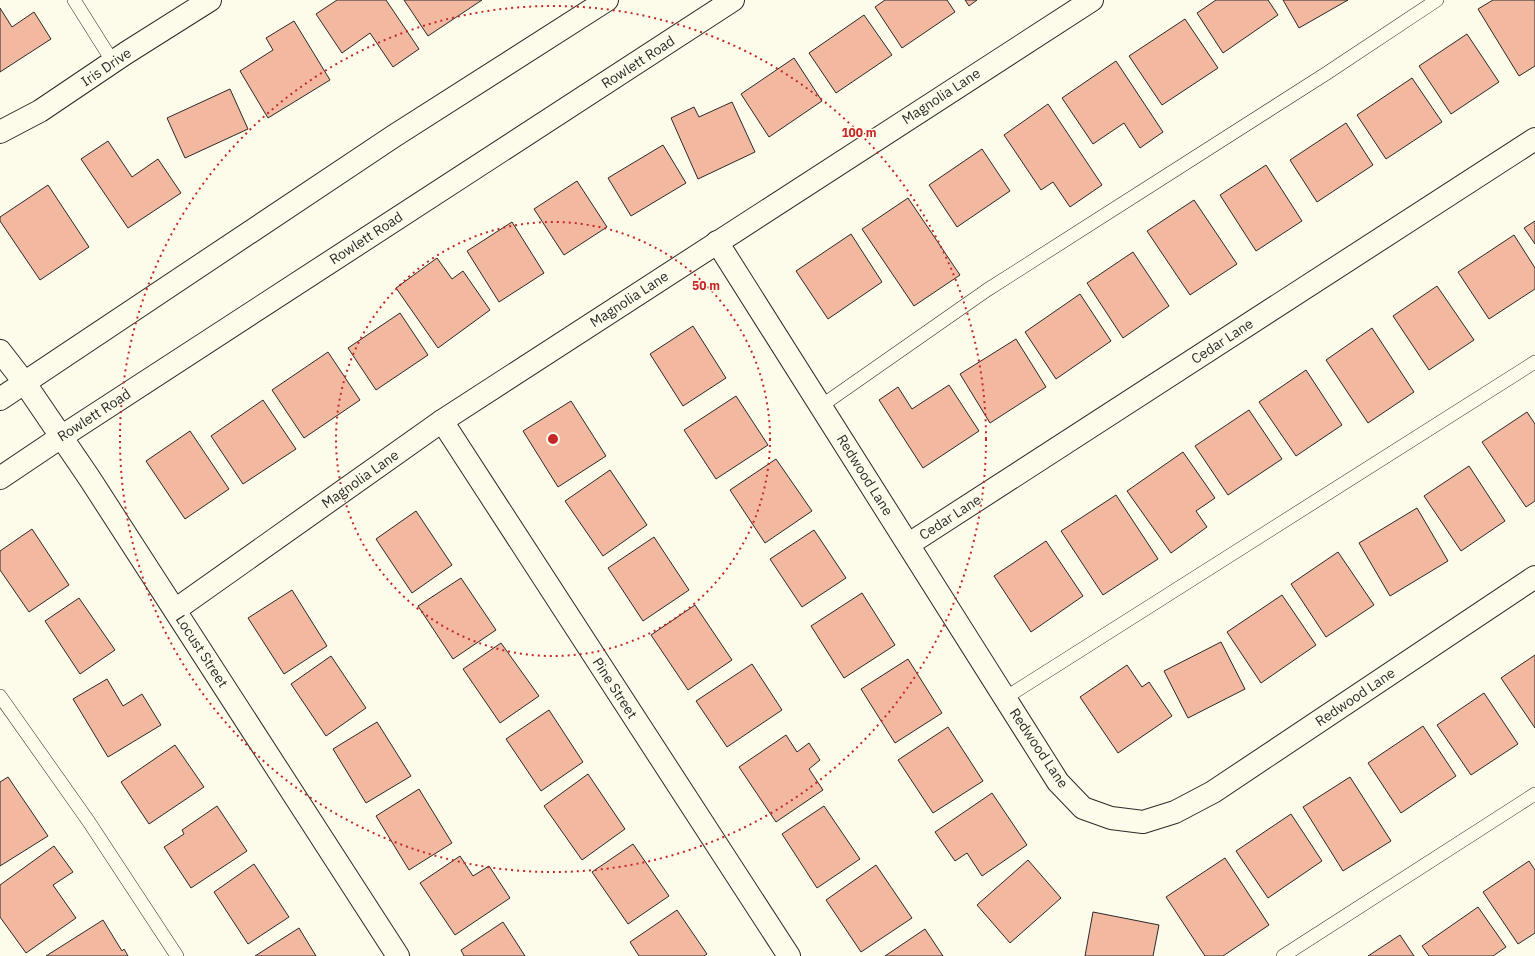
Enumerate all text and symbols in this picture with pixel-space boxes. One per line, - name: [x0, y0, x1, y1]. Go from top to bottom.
- street label: Rowlett Road: [598, 32, 678, 92]
- street label: Iris Drive: [77, 43, 135, 90]
- street label: Magnolia Lane: [898, 64, 984, 128]
- text: 100 m: [841, 125, 877, 140]
- street label: Rowlett Road: [326, 208, 406, 268]
- street label: Magnolia Lane: [586, 267, 672, 331]
- text: 50 m: [692, 278, 720, 293]
- street label: Cedar Lane: [1188, 314, 1257, 368]
- street label: Rowlett Road: [54, 385, 134, 445]
- street label: Redwood Lane: [833, 431, 897, 519]
- centre of rings: [546, 432, 560, 446]
- street label: Magnolia Lane: [318, 446, 402, 512]
- street label: Cedar Lane: [916, 490, 985, 544]
- street label: Locust Street: [172, 611, 232, 691]
- street label: Pine Street: [589, 654, 641, 722]
- street label: Redwood Lane: [1312, 664, 1399, 730]
- street label: Redwood Lane: [1006, 705, 1072, 792]

